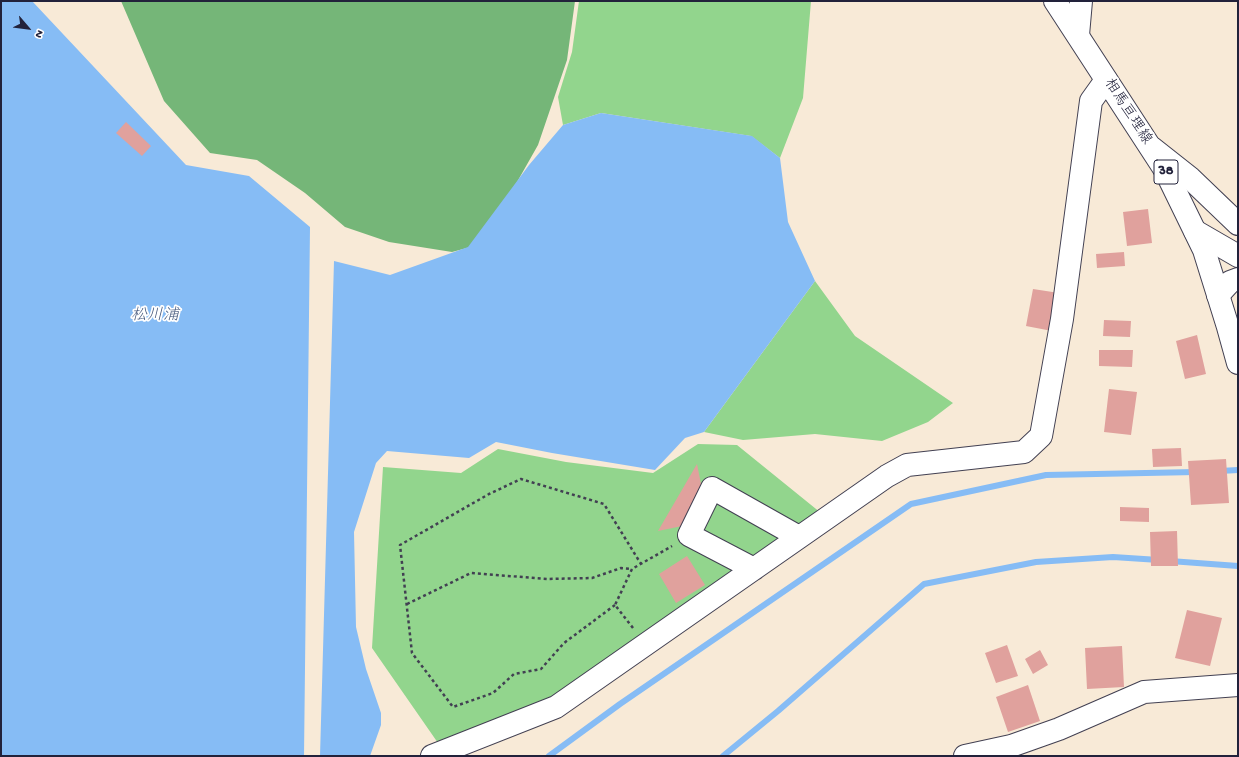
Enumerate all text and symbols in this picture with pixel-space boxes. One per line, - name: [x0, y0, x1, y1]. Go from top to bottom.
- north arrow: [8, 8, 48, 48]
- text: N: [32, 28, 46, 40]
- street label: 相馬亘理線: [1099, 76, 1155, 148]
- road number: 38: [1154, 160, 1178, 184]
- water label: 松川浦: [131, 307, 179, 327]

